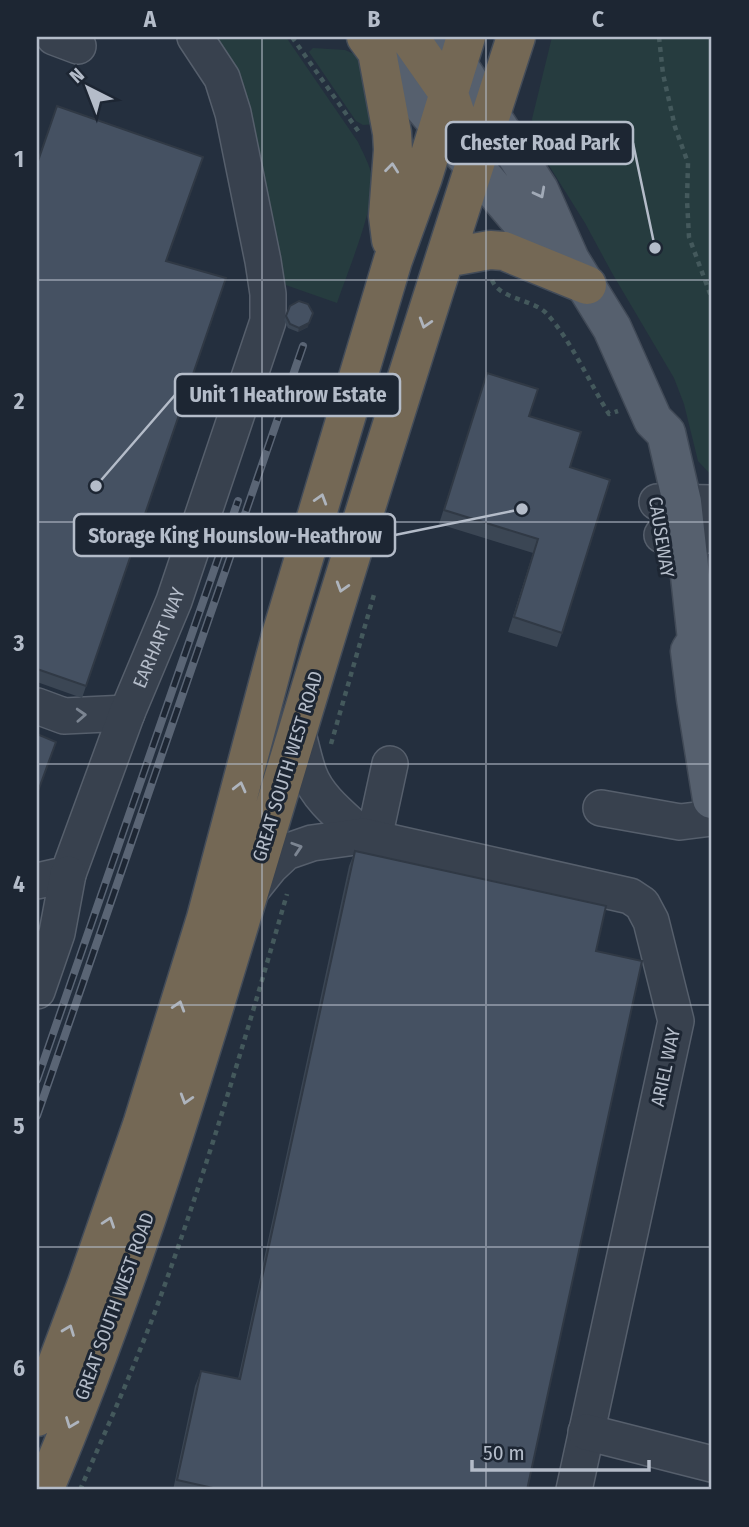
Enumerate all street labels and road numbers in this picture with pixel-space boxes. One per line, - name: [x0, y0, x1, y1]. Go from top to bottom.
- street label: CAUSEWAY: [644, 495, 679, 580]
- street label: EARHART WAY: [128, 584, 190, 692]
- street label: GREAT SOUTH WEST ROAD: [248, 668, 327, 864]
- street label: ARIEL WAY: [646, 1025, 685, 1109]
- street label: GREAT SOUTH WEST ROAD: [70, 1209, 159, 1403]

